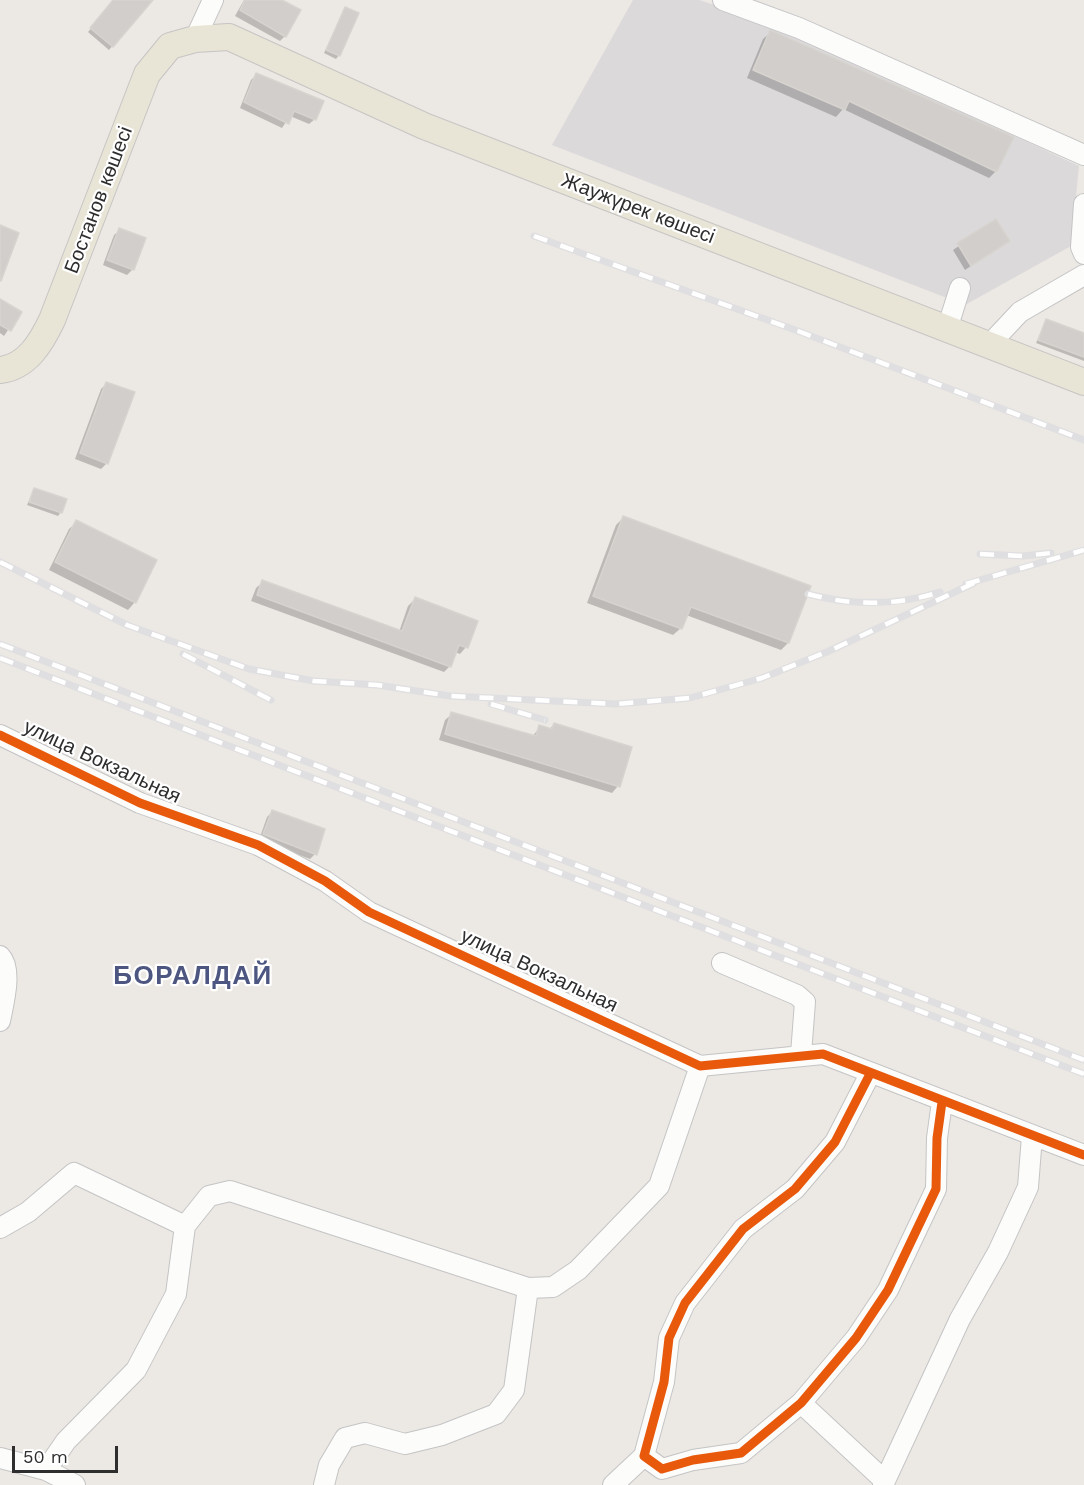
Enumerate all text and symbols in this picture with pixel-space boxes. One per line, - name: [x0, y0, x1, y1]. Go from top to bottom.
- street label: Бостанов көшесі: [60, 123, 138, 277]
- street label: Жаужүрек көшесі: [558, 169, 718, 249]
- street label: улица Вокзальная: [20, 715, 184, 809]
- street label: улица Вокзальная: [457, 924, 621, 1018]
- district label: БОРАЛДАЙ: [113, 960, 273, 992]
- scale bar: [15, 1434, 122, 1472]
- text: 50 m: [23, 1446, 68, 1467]

